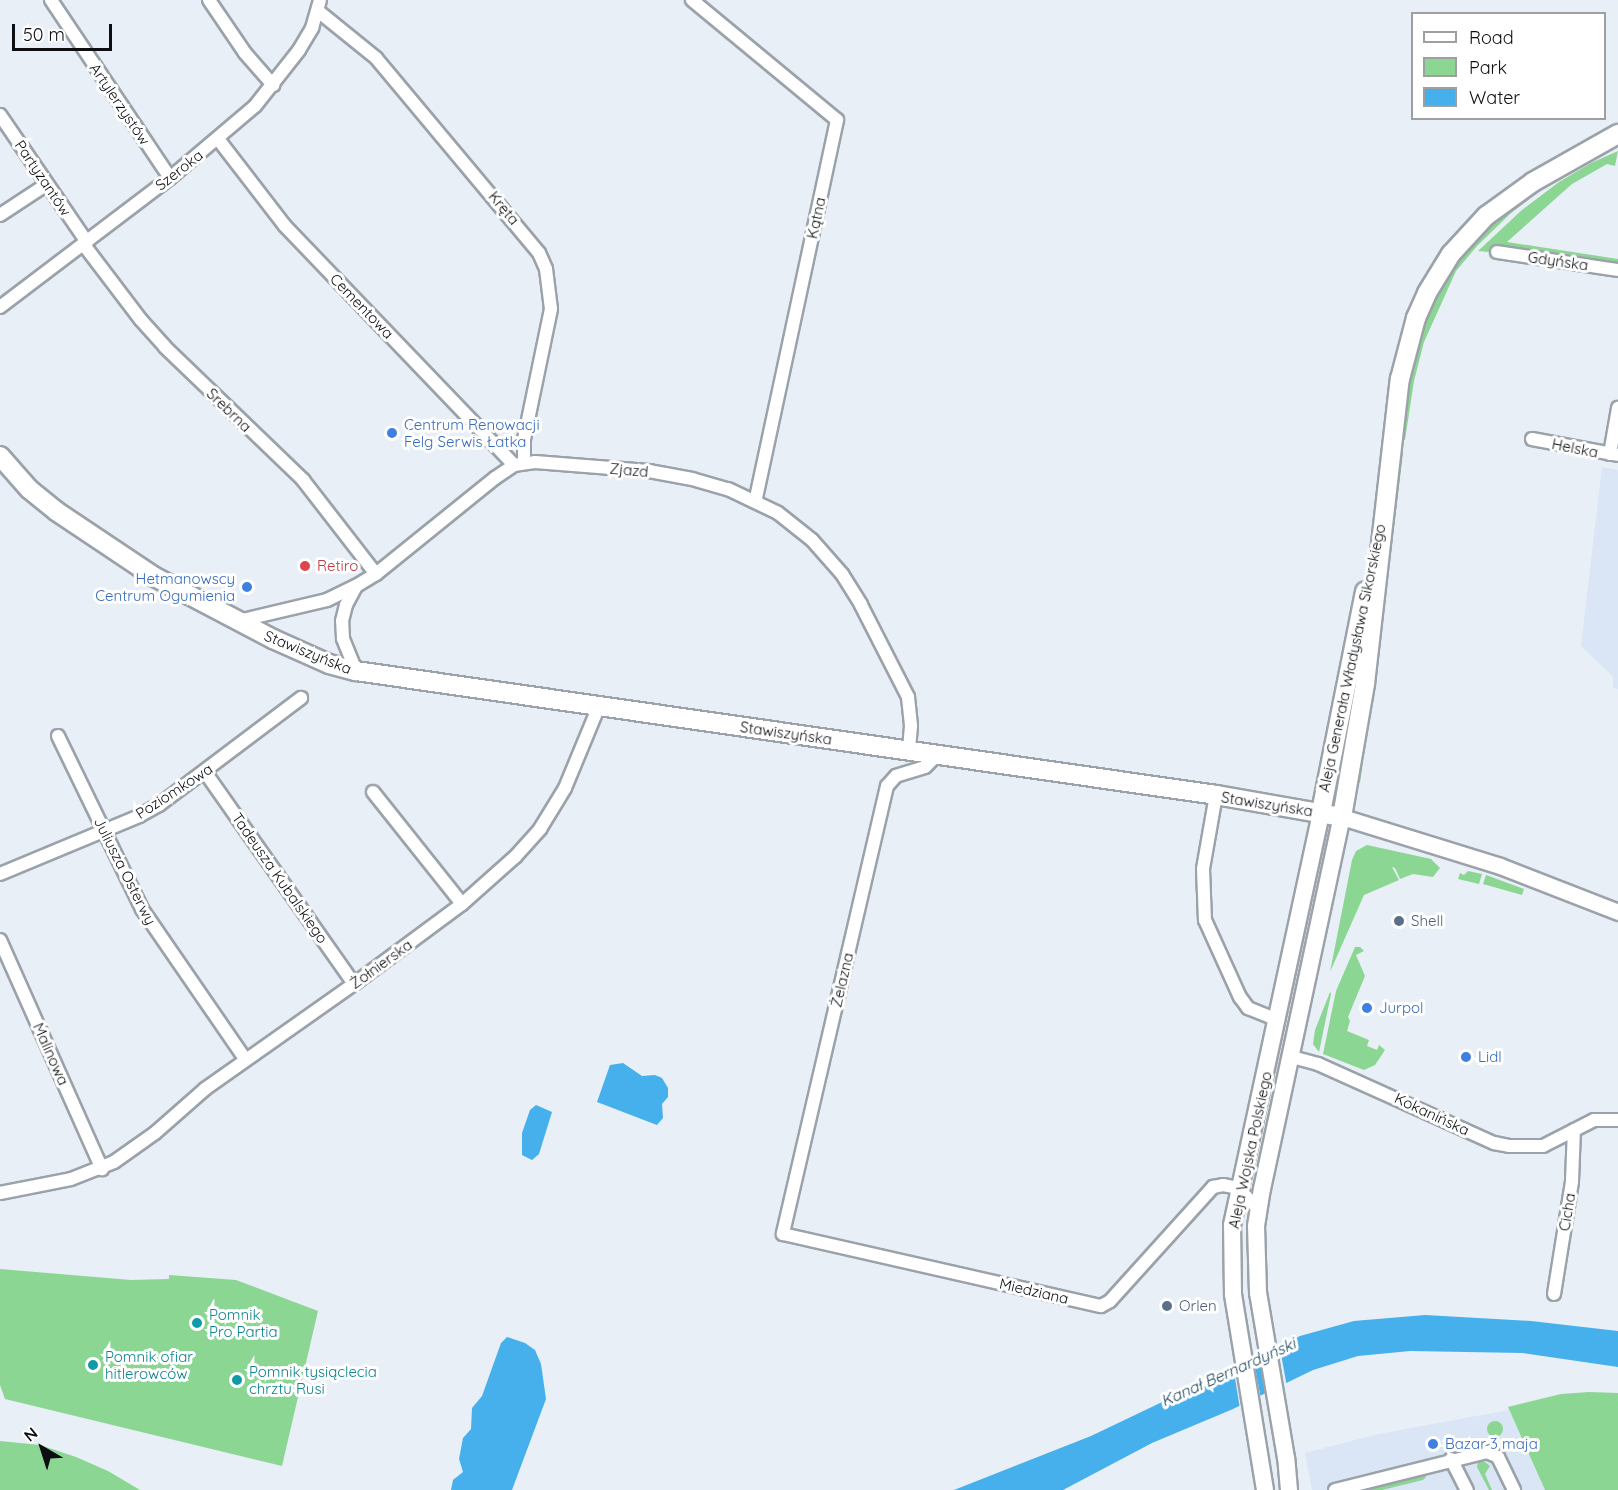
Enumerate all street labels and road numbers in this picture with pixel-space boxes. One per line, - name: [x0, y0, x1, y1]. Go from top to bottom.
- street label: Artylerzystów: [86, 60, 154, 148]
- street label: Partyzantów: [11, 137, 75, 219]
- street label: Szeroka: [152, 146, 206, 194]
- street label: Kręta: [485, 188, 523, 228]
- street label: Kątna: [803, 196, 829, 240]
- street label: Gdyńska: [1527, 248, 1589, 274]
- street label: Cementowa: [326, 270, 398, 342]
- street label: Srebrna: [203, 384, 255, 436]
- street label: Helska: [1550, 435, 1600, 461]
- street label: Zjazd: [609, 459, 649, 481]
- street label: Aleja Generała Władysława Sikorskiego: [1315, 522, 1389, 794]
- street label: Stawiszyńska: [262, 626, 354, 678]
- street label: Stawiszyńska: [739, 718, 833, 748]
- street label: Poziomkowa: [132, 759, 216, 823]
- street label: Stawiszyńska: [1220, 788, 1314, 820]
- street label: Tadeusza Kubalskiego: [228, 809, 332, 947]
- street label: Juliusza Osterwy: [90, 814, 160, 928]
- street label: Żołnierska: [346, 935, 416, 993]
- street label: Żelazna: [827, 951, 857, 1009]
- street label: Malinowa: [29, 1020, 73, 1088]
- street label: Aleja Wojska Polskiego: [1225, 1070, 1275, 1230]
- street label: Kokanińska: [1392, 1089, 1472, 1139]
- street label: Cicha: [1555, 1192, 1579, 1232]
- street label: Miedziana: [998, 1274, 1070, 1308]

